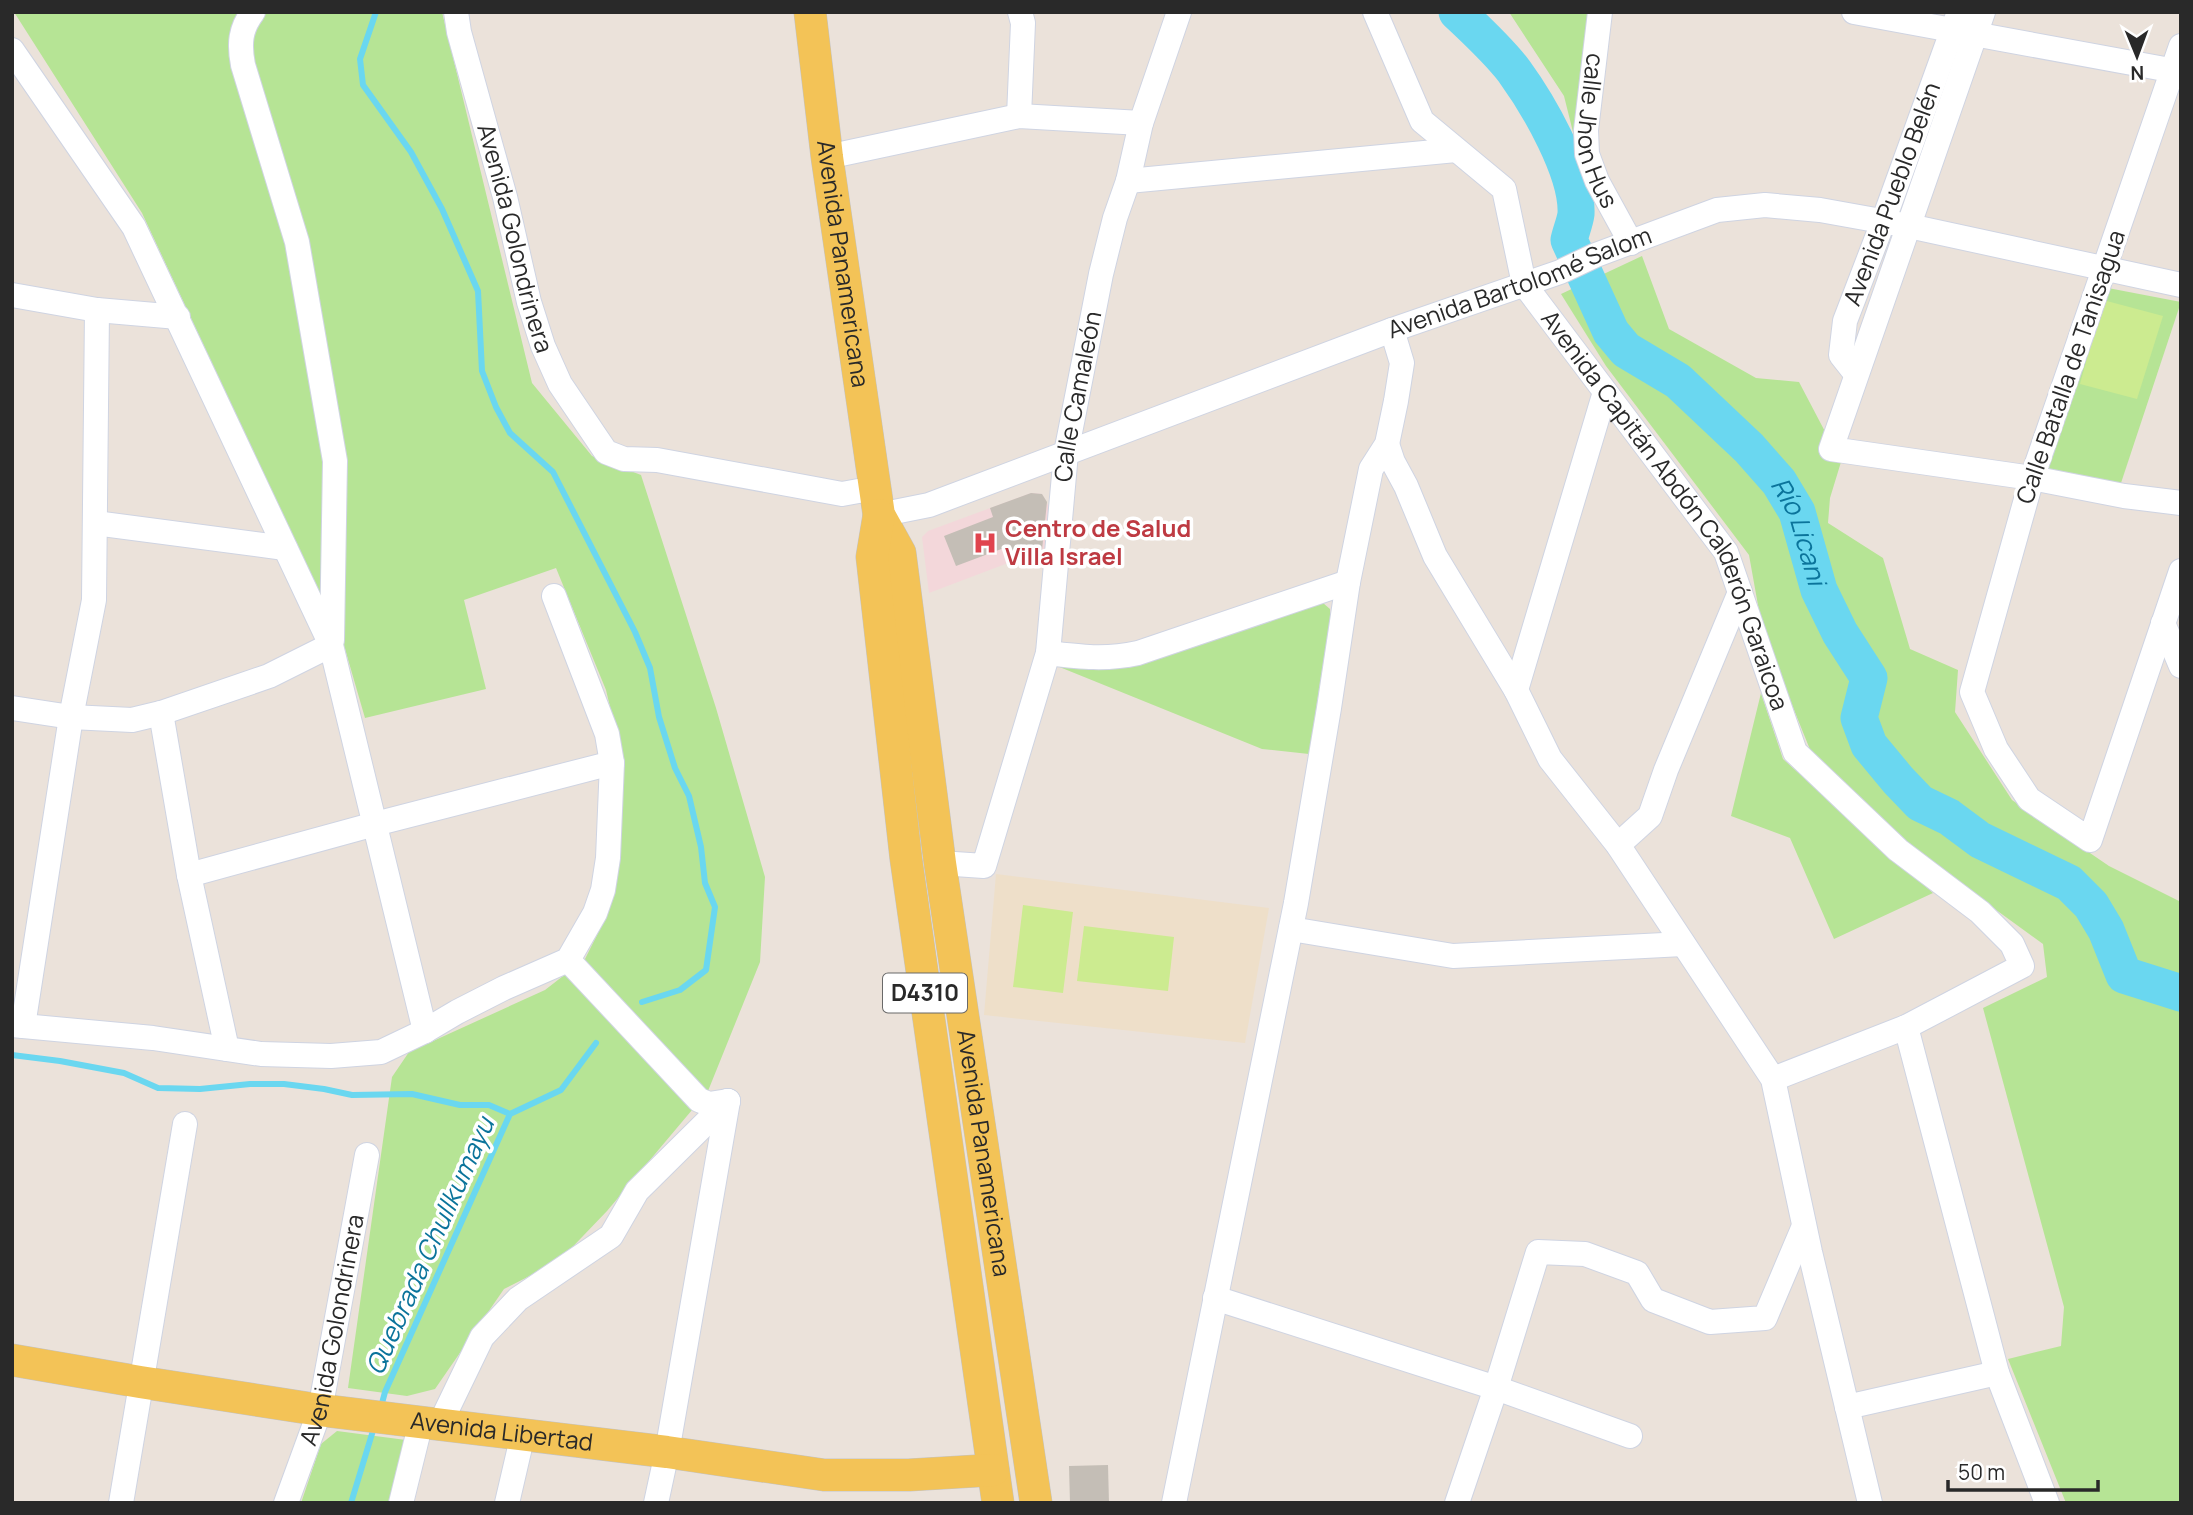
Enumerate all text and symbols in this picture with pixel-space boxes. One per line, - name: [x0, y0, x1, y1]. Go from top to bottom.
- north arrow: [2102, 21, 2172, 91]
- street label: calle Jhon Hus: [1571, 52, 1627, 213]
- text: N: [2130, 60, 2144, 86]
- street label: Avenida Pueblo Belén: [1835, 77, 1947, 310]
- street label: Avenida Golondrinera: [470, 120, 562, 356]
- street label: Avenida Panamericana: [810, 138, 878, 390]
- street label: Avenida Bartolomé Salom: [1383, 218, 1656, 345]
- street label: Calle Batalla de Tanisagua: [2007, 225, 2132, 508]
- street label: Avenida Capitán Abdón Calderón Garaicoa: [1534, 303, 1797, 714]
- street label: Calle Camaleón: [1045, 308, 1108, 483]
- water label: Río Licani: [1763, 470, 1837, 592]
- place label: Centro de Salud Villa Israel: [1005, 511, 1191, 572]
- hospital icon: Centro de Salud Villa Israel: [971, 529, 999, 557]
- road number: D4310: [883, 974, 967, 1012]
- street label: Avenida Panamericana: [950, 1027, 1020, 1279]
- water label: Quebrada Chullkumayu: [356, 1109, 503, 1380]
- street label: Avenida Golondrinera: [291, 1211, 371, 1450]
- street label: Avenida Libertad: [409, 1403, 595, 1458]
- scale bar: [1948, 1448, 2098, 1492]
- text: 50 m: [1958, 1458, 2005, 1486]

